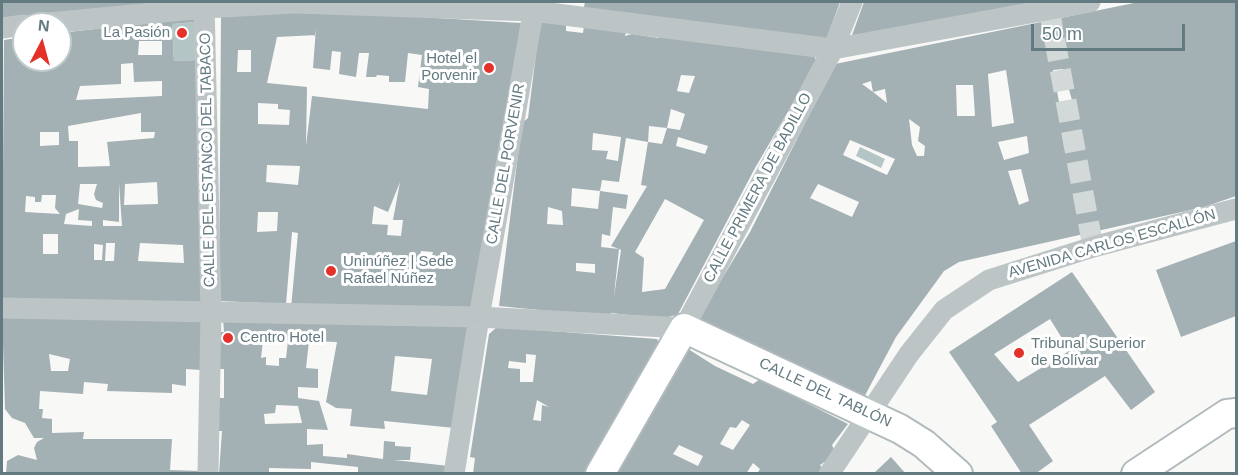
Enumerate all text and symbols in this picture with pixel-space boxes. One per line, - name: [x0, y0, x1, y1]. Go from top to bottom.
- north arrow: [12, 12, 72, 72]
- scale bar: [1034, 12, 1188, 50]
- text: N: [37, 17, 50, 35]
- place label: La Pasión: [103, 24, 170, 42]
- text: 50 m: [1042, 24, 1082, 44]
- marker: La Pasión: [175, 26, 189, 40]
- street label: CALLE DEL ESTANCO DEL TABACO: [197, 33, 219, 287]
- place label: Hotel el Porvenir: [421, 50, 477, 85]
- marker: Hotel el Porvenir: [482, 61, 496, 75]
- street label: CALLE DEL PORVENIR: [483, 82, 529, 246]
- street label: CALLE PRIMERA DE BADILLO: [700, 90, 816, 286]
- street label: AVENIDA CARLOS ESCALLÓN: [1006, 206, 1218, 282]
- place label: Uninúñez | Sede Rafael Núñez: [343, 253, 454, 288]
- marker: Uninúñez | Sede Rafael Núñez: [324, 264, 338, 278]
- place label: Centro Hotel: [240, 329, 324, 347]
- marker: Centro Hotel: [221, 331, 235, 345]
- place label: Tribunal Superior de Bolívar: [1031, 335, 1145, 370]
- marker: Tribunal Superior de Bolívar: [1012, 346, 1026, 360]
- street label: CALLE DEL TABLÓN: [756, 354, 894, 432]

